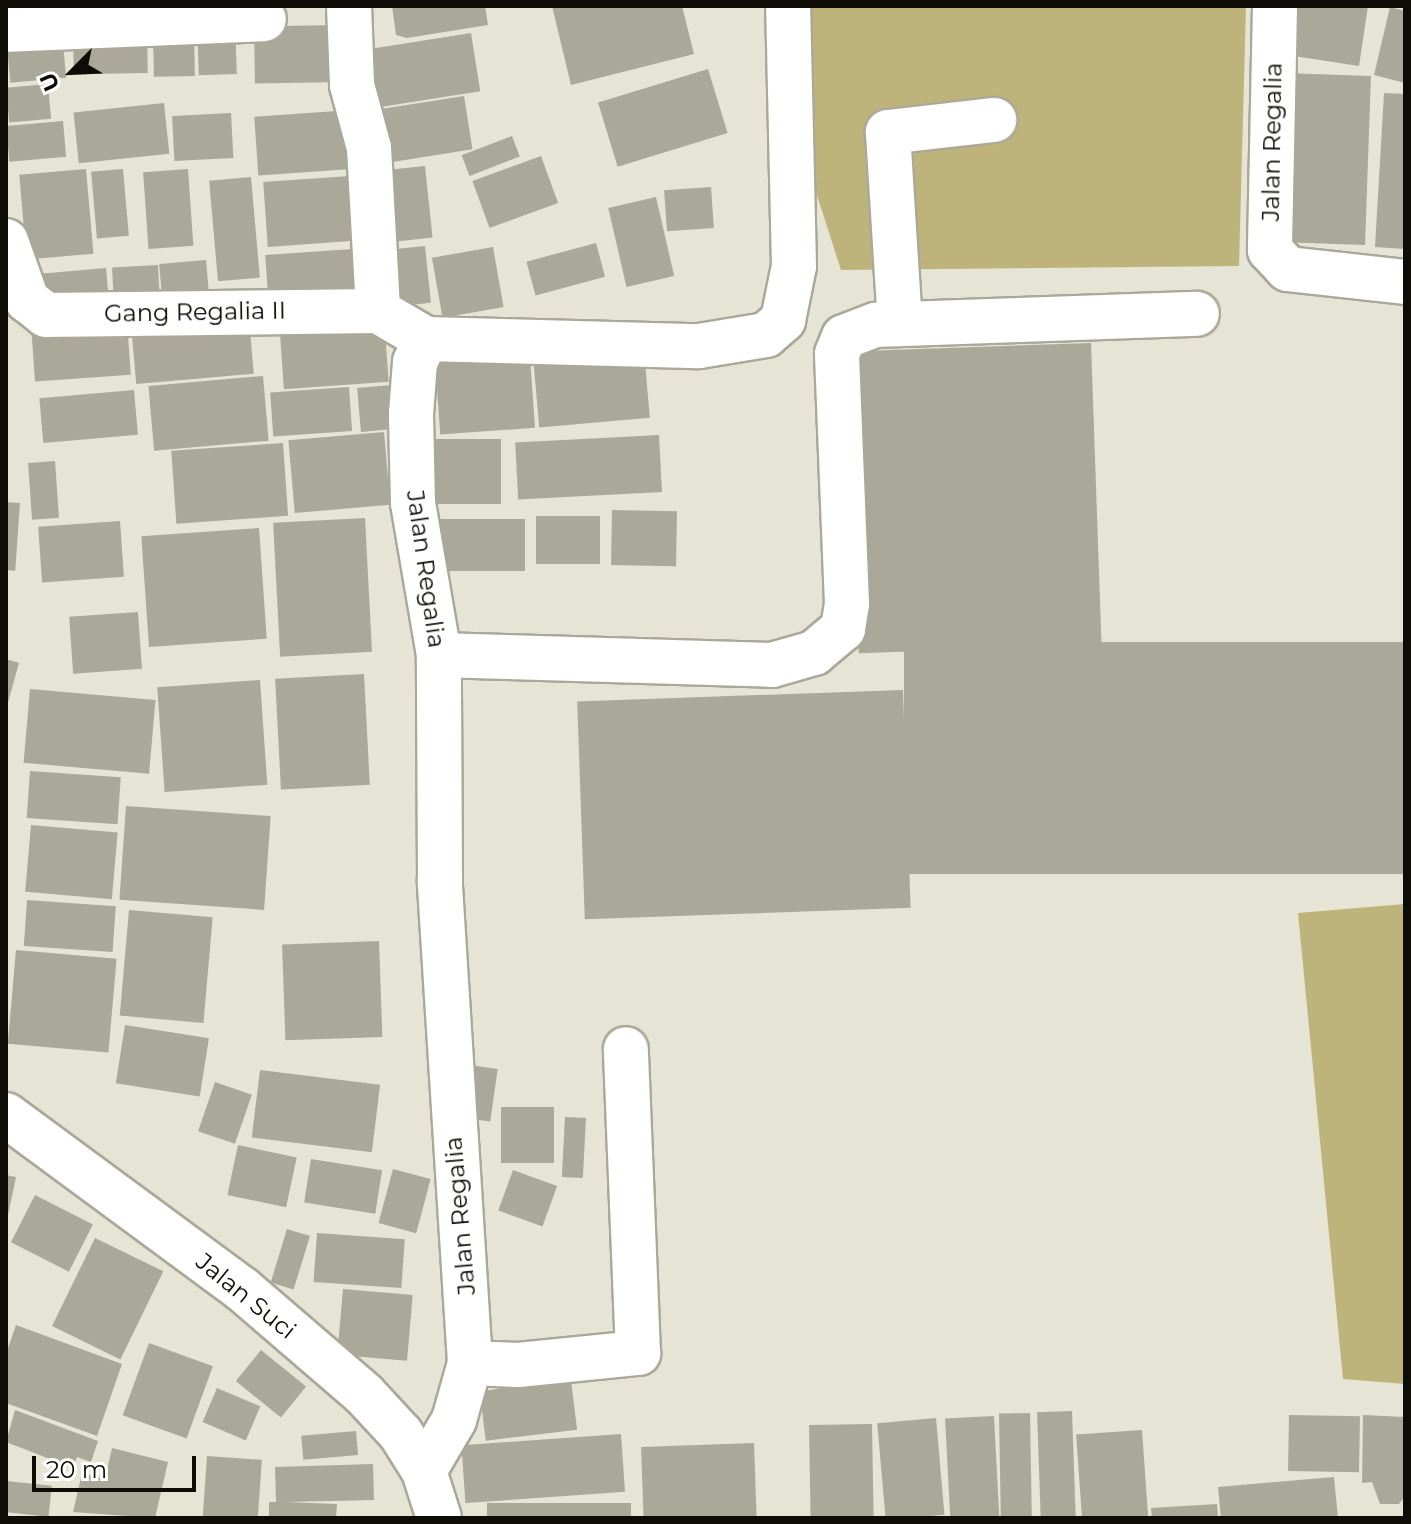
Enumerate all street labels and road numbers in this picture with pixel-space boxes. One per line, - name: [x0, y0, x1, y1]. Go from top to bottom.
- street label: Jalan Regalia: [1256, 62, 1288, 222]
- street label: Gang Regalia II: [104, 296, 286, 328]
- street label: Jalan Regalia: [401, 488, 451, 650]
- street label: Jalan Regalia: [439, 1136, 481, 1296]
- street label: Jalan Suci: [190, 1247, 302, 1345]

